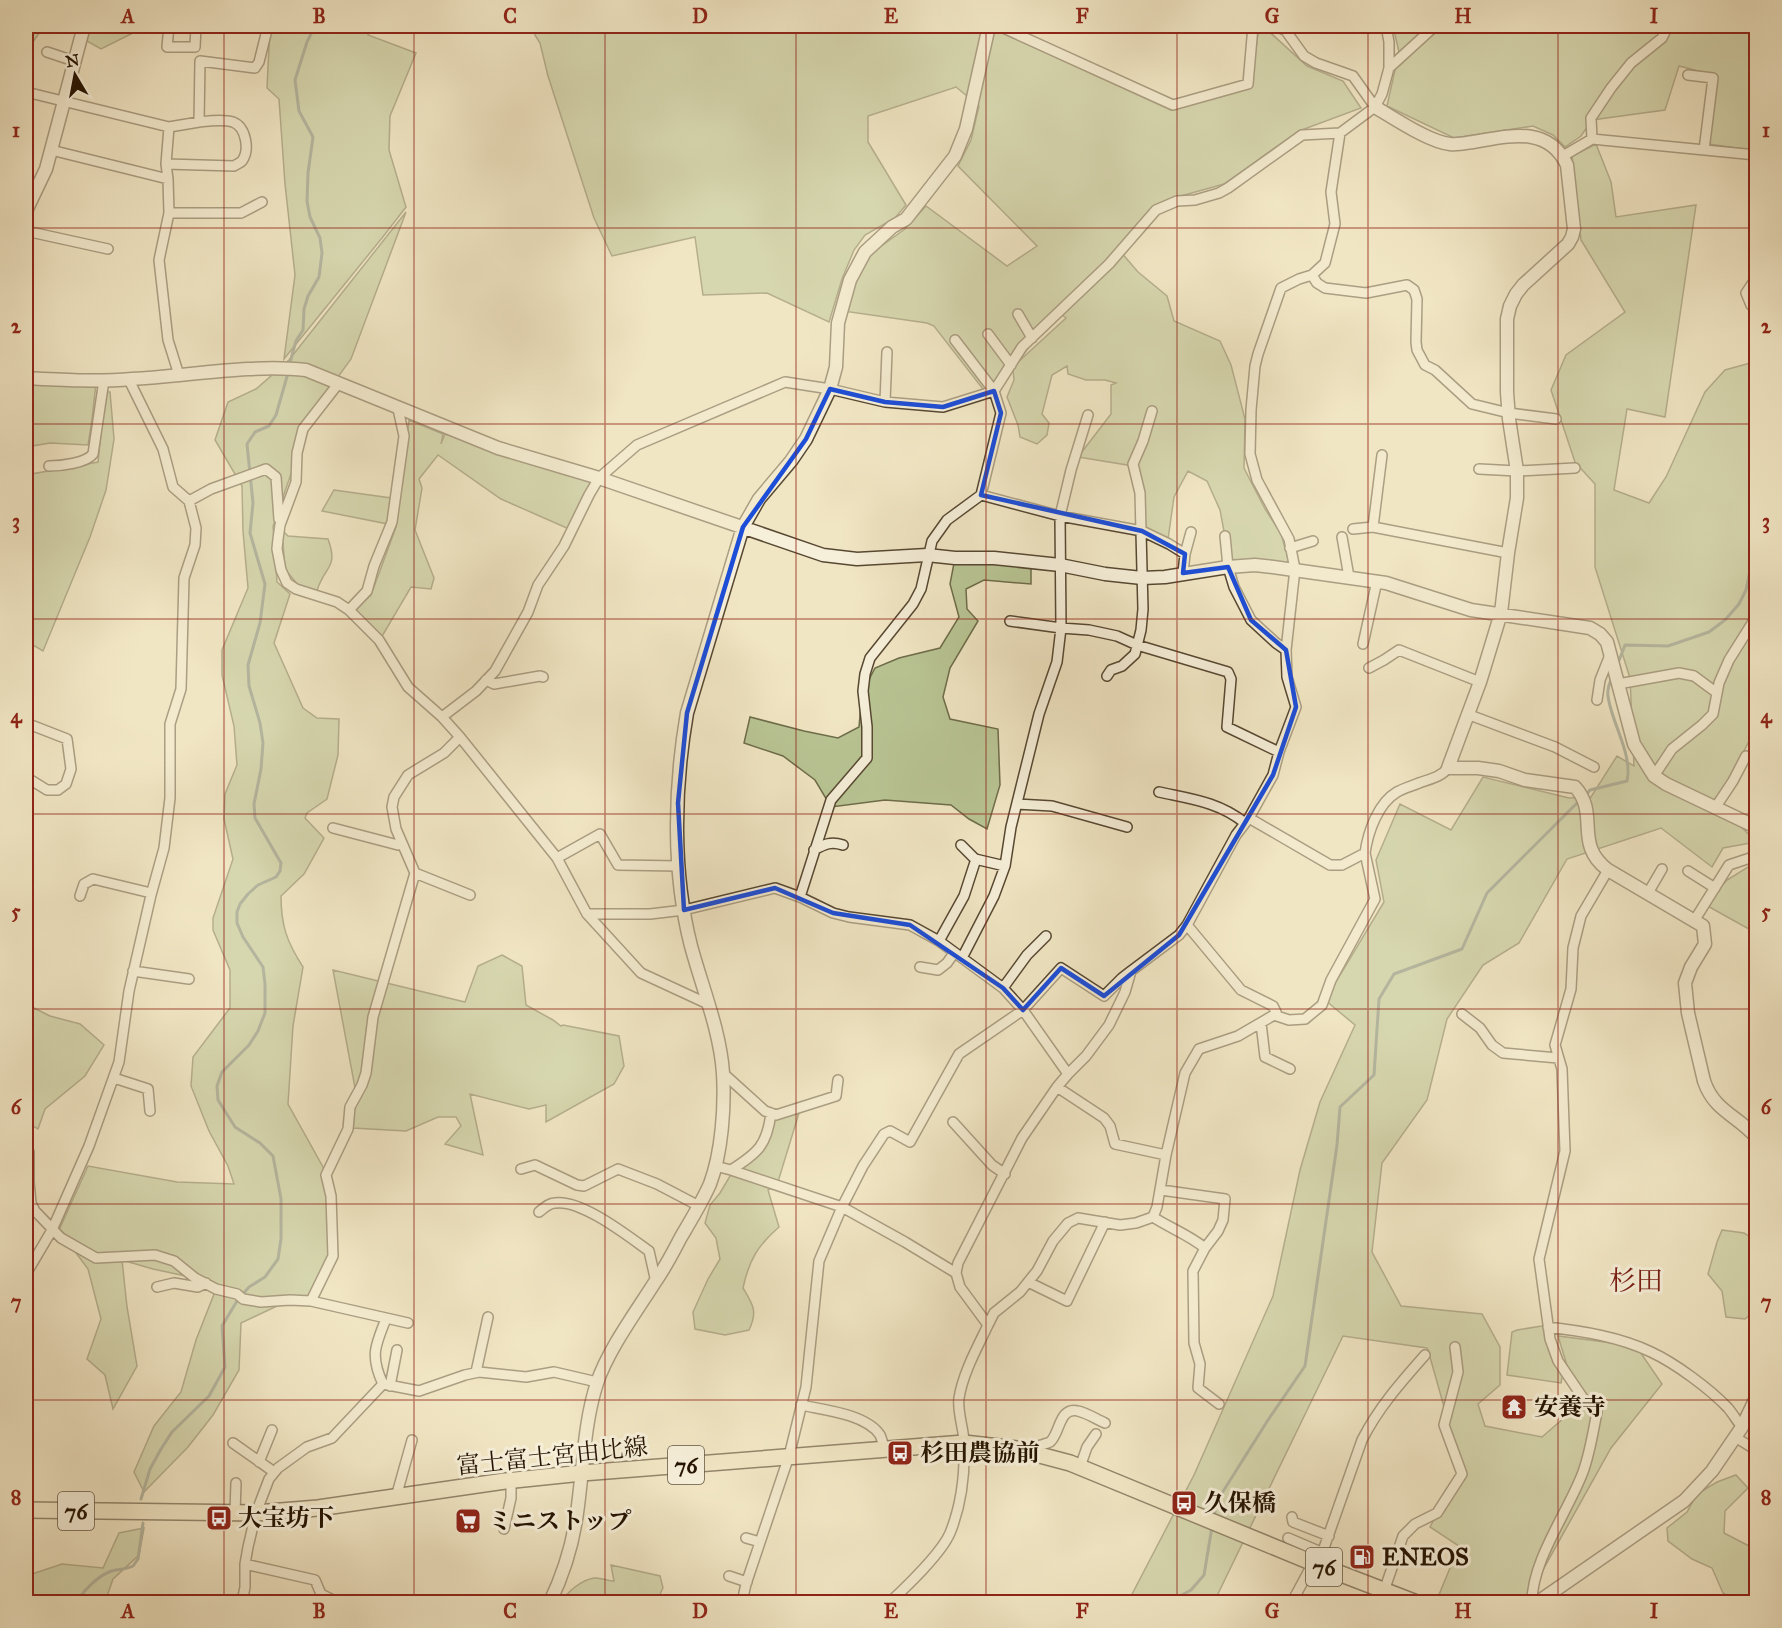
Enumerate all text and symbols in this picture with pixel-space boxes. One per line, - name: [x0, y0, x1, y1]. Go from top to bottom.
- text: A: [119, 4, 135, 28]
- text: B: [312, 4, 326, 28]
- text: C: [503, 4, 517, 28]
- text: D: [692, 4, 708, 28]
- text: E: [884, 4, 899, 28]
- text: F: [1075, 4, 1089, 28]
- text: G: [1265, 4, 1280, 28]
- text: H: [1454, 4, 1472, 28]
- text: I: [1650, 4, 1659, 28]
- north arrow: [45, 45, 105, 105]
- text: N: [64, 50, 81, 71]
- text: 1: [12, 118, 20, 142]
- text: 1: [1762, 118, 1770, 142]
- text: 2: [11, 314, 22, 338]
- text: 2: [1761, 314, 1772, 338]
- text: 3: [12, 509, 20, 534]
- text: 3: [1762, 509, 1770, 534]
- text: 4: [10, 704, 22, 729]
- text: 4: [1760, 704, 1772, 729]
- text: 5: [11, 899, 21, 923]
- text: 5: [1761, 899, 1771, 923]
- text: 6: [11, 1095, 23, 1119]
- text: 6: [1761, 1095, 1773, 1119]
- district label: 杉田: [1609, 1264, 1663, 1297]
- text: 7: [11, 1290, 22, 1314]
- text: 7: [1761, 1290, 1772, 1314]
- temple icon: 安養寺: [1499, 1392, 1529, 1422]
- place label: 安養寺: [1534, 1392, 1606, 1422]
- street label: 富士富士宮由比線: [455, 1431, 649, 1481]
- bus stop icon: 杉田農協前: [885, 1438, 915, 1468]
- place label: 杉田農協前: [920, 1438, 1040, 1468]
- road number: 76: [668, 1446, 704, 1484]
- text: 8: [11, 1485, 21, 1509]
- text: 8: [1761, 1485, 1771, 1509]
- bus stop icon: 久保橋: [1169, 1488, 1199, 1518]
- place label: 久保橋: [1204, 1488, 1276, 1518]
- road number: 76: [58, 1492, 94, 1530]
- bus stop icon: 大宝坊下: [204, 1503, 234, 1533]
- place label: 大宝坊下: [238, 1503, 334, 1533]
- supermarket icon: ミニストップ: [453, 1506, 483, 1536]
- place label: ミニストップ: [488, 1506, 632, 1536]
- fuel station icon: ENEOS: [1347, 1542, 1377, 1572]
- place label: ENEOS: [1382, 1542, 1469, 1572]
- road number: 76: [1306, 1548, 1342, 1586]
- text: A: [119, 1599, 135, 1623]
- text: B: [312, 1599, 326, 1623]
- text: C: [503, 1599, 517, 1623]
- text: D: [692, 1599, 708, 1623]
- text: E: [884, 1599, 899, 1623]
- text: F: [1075, 1599, 1089, 1623]
- text: G: [1265, 1599, 1280, 1623]
- text: H: [1454, 1599, 1472, 1623]
- text: I: [1650, 1599, 1659, 1623]

